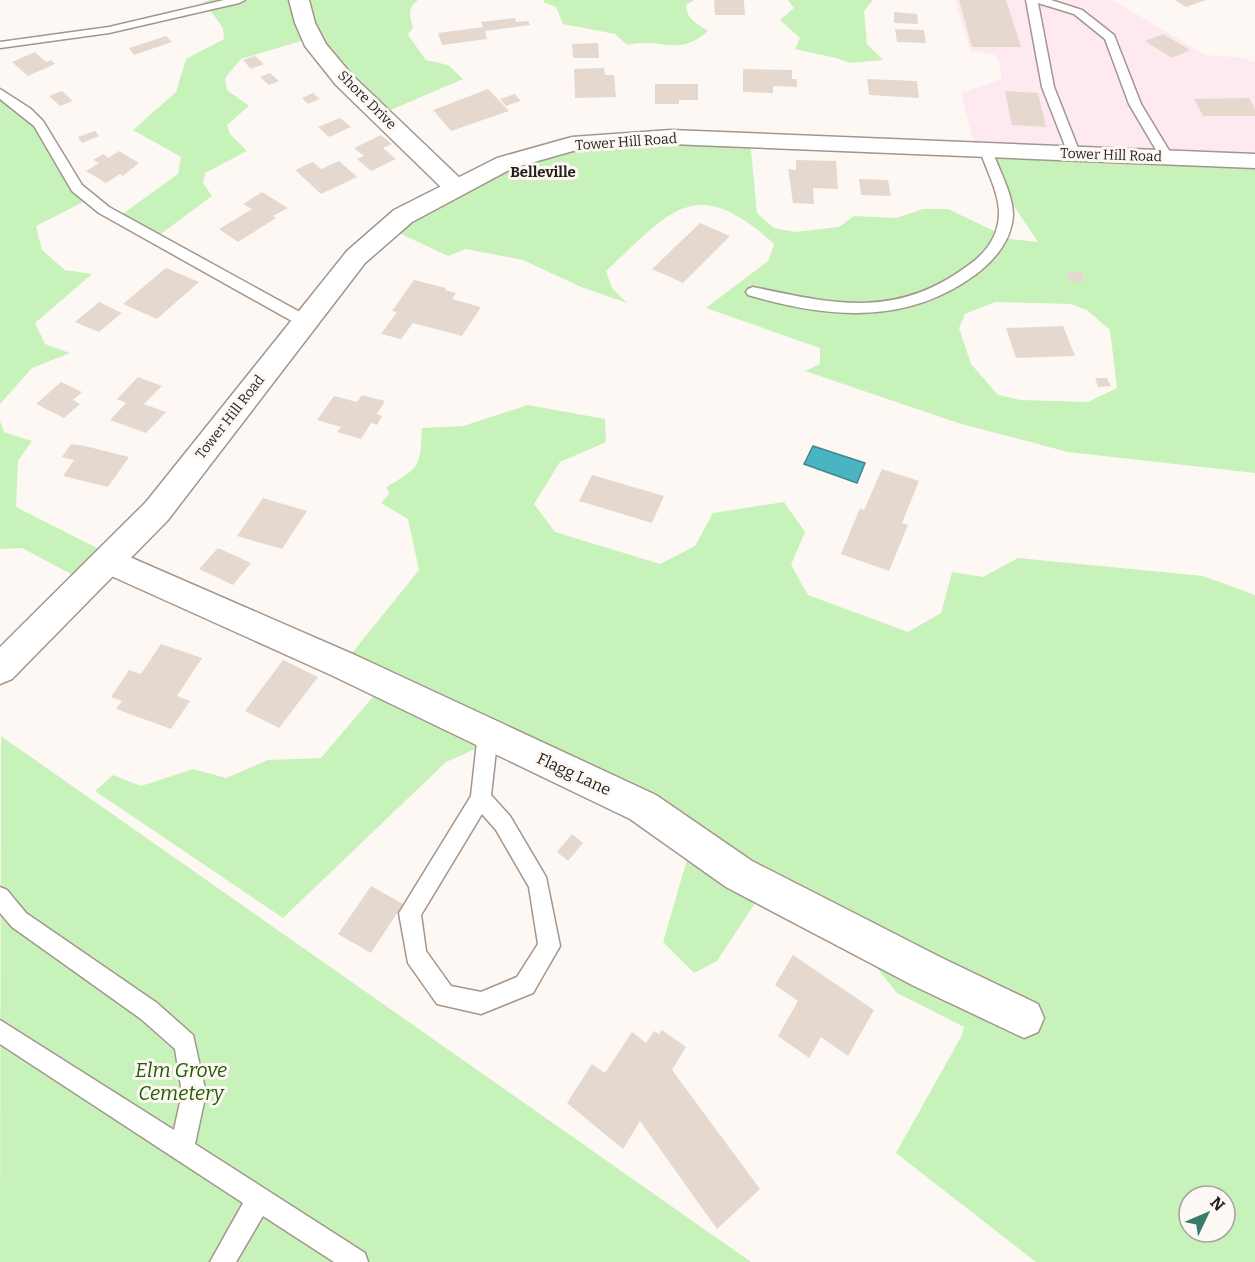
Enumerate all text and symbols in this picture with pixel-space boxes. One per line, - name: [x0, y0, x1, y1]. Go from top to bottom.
- street label: Shore Drive: [334, 67, 400, 133]
- street label: Tower Hill Road: [575, 130, 677, 154]
- street label: Tower Hill Road: [1060, 145, 1162, 165]
- district label: Belleville: [510, 163, 576, 181]
- street label: Tower Hill Road: [192, 372, 268, 462]
- street label: Flagg Lane: [534, 749, 614, 799]
- park label: Elm Grove Cemetery: [135, 1058, 227, 1105]
- north arrow: [1177, 1184, 1237, 1244]
- text: N: [1206, 1193, 1229, 1215]

